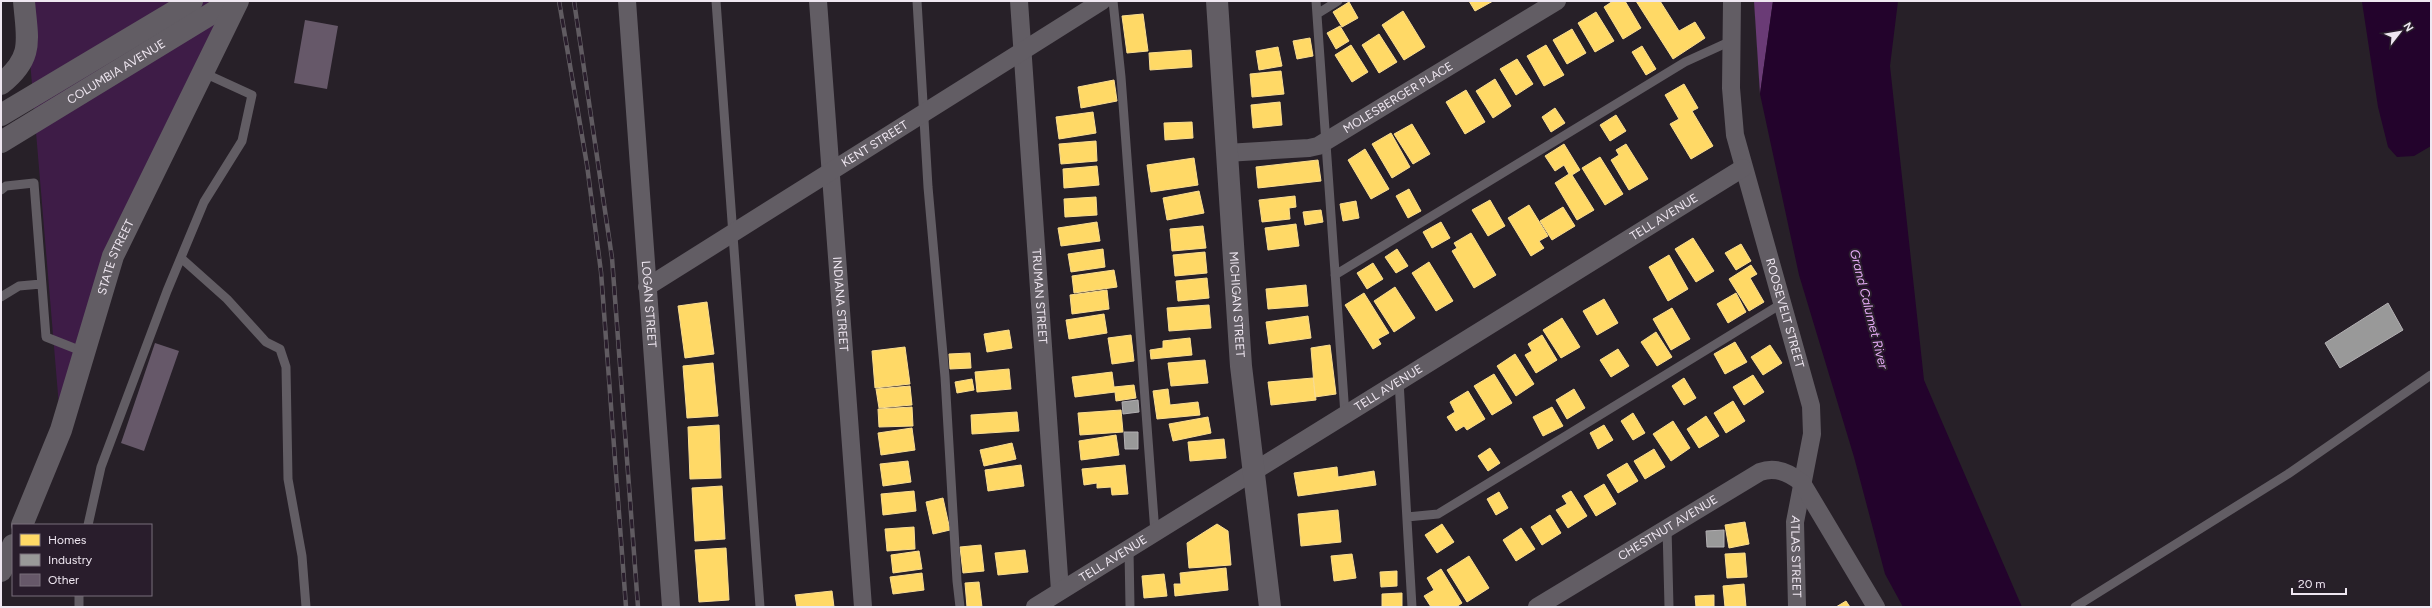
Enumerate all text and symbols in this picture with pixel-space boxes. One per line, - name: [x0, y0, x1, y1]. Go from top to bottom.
- north arrow: [2380, 12, 2420, 52]
- text: N: [2400, 20, 2416, 34]
- street label: COLUMBIA AVENUE: [65, 36, 168, 107]
- street label: MOLESBERGER PLACE: [1341, 59, 1455, 136]
- street label: KENT STREET: [839, 118, 911, 170]
- street label: TELL AVENUE: [1627, 191, 1700, 243]
- street label: STATE STREET: [95, 217, 137, 297]
- street label: TRUMAN STREET: [1029, 248, 1050, 345]
- water label: Grand Calumet River: [1847, 248, 1891, 371]
- street label: MICHIGAN STREET: [1226, 251, 1247, 358]
- street label: INDIANA STREET: [830, 256, 851, 352]
- street label: ROOSEVELT STREET: [1763, 256, 1807, 370]
- street label: LOGAN STREET: [639, 260, 659, 349]
- street label: TELL AVENUE: [1352, 362, 1425, 414]
- street label: CHESTNUT AVENUE: [1616, 492, 1720, 563]
- street label: ATLAS STREET: [1788, 515, 1804, 598]
- legend: [12, 524, 152, 596]
- street label: TELL AVENUE: [1077, 532, 1150, 585]
- text: Homes: [48, 533, 87, 547]
- text: Industry: [48, 553, 93, 567]
- scale bar: [2292, 570, 2346, 596]
- text: Other: [48, 573, 79, 587]
- text: 20 m: [2298, 577, 2326, 591]

